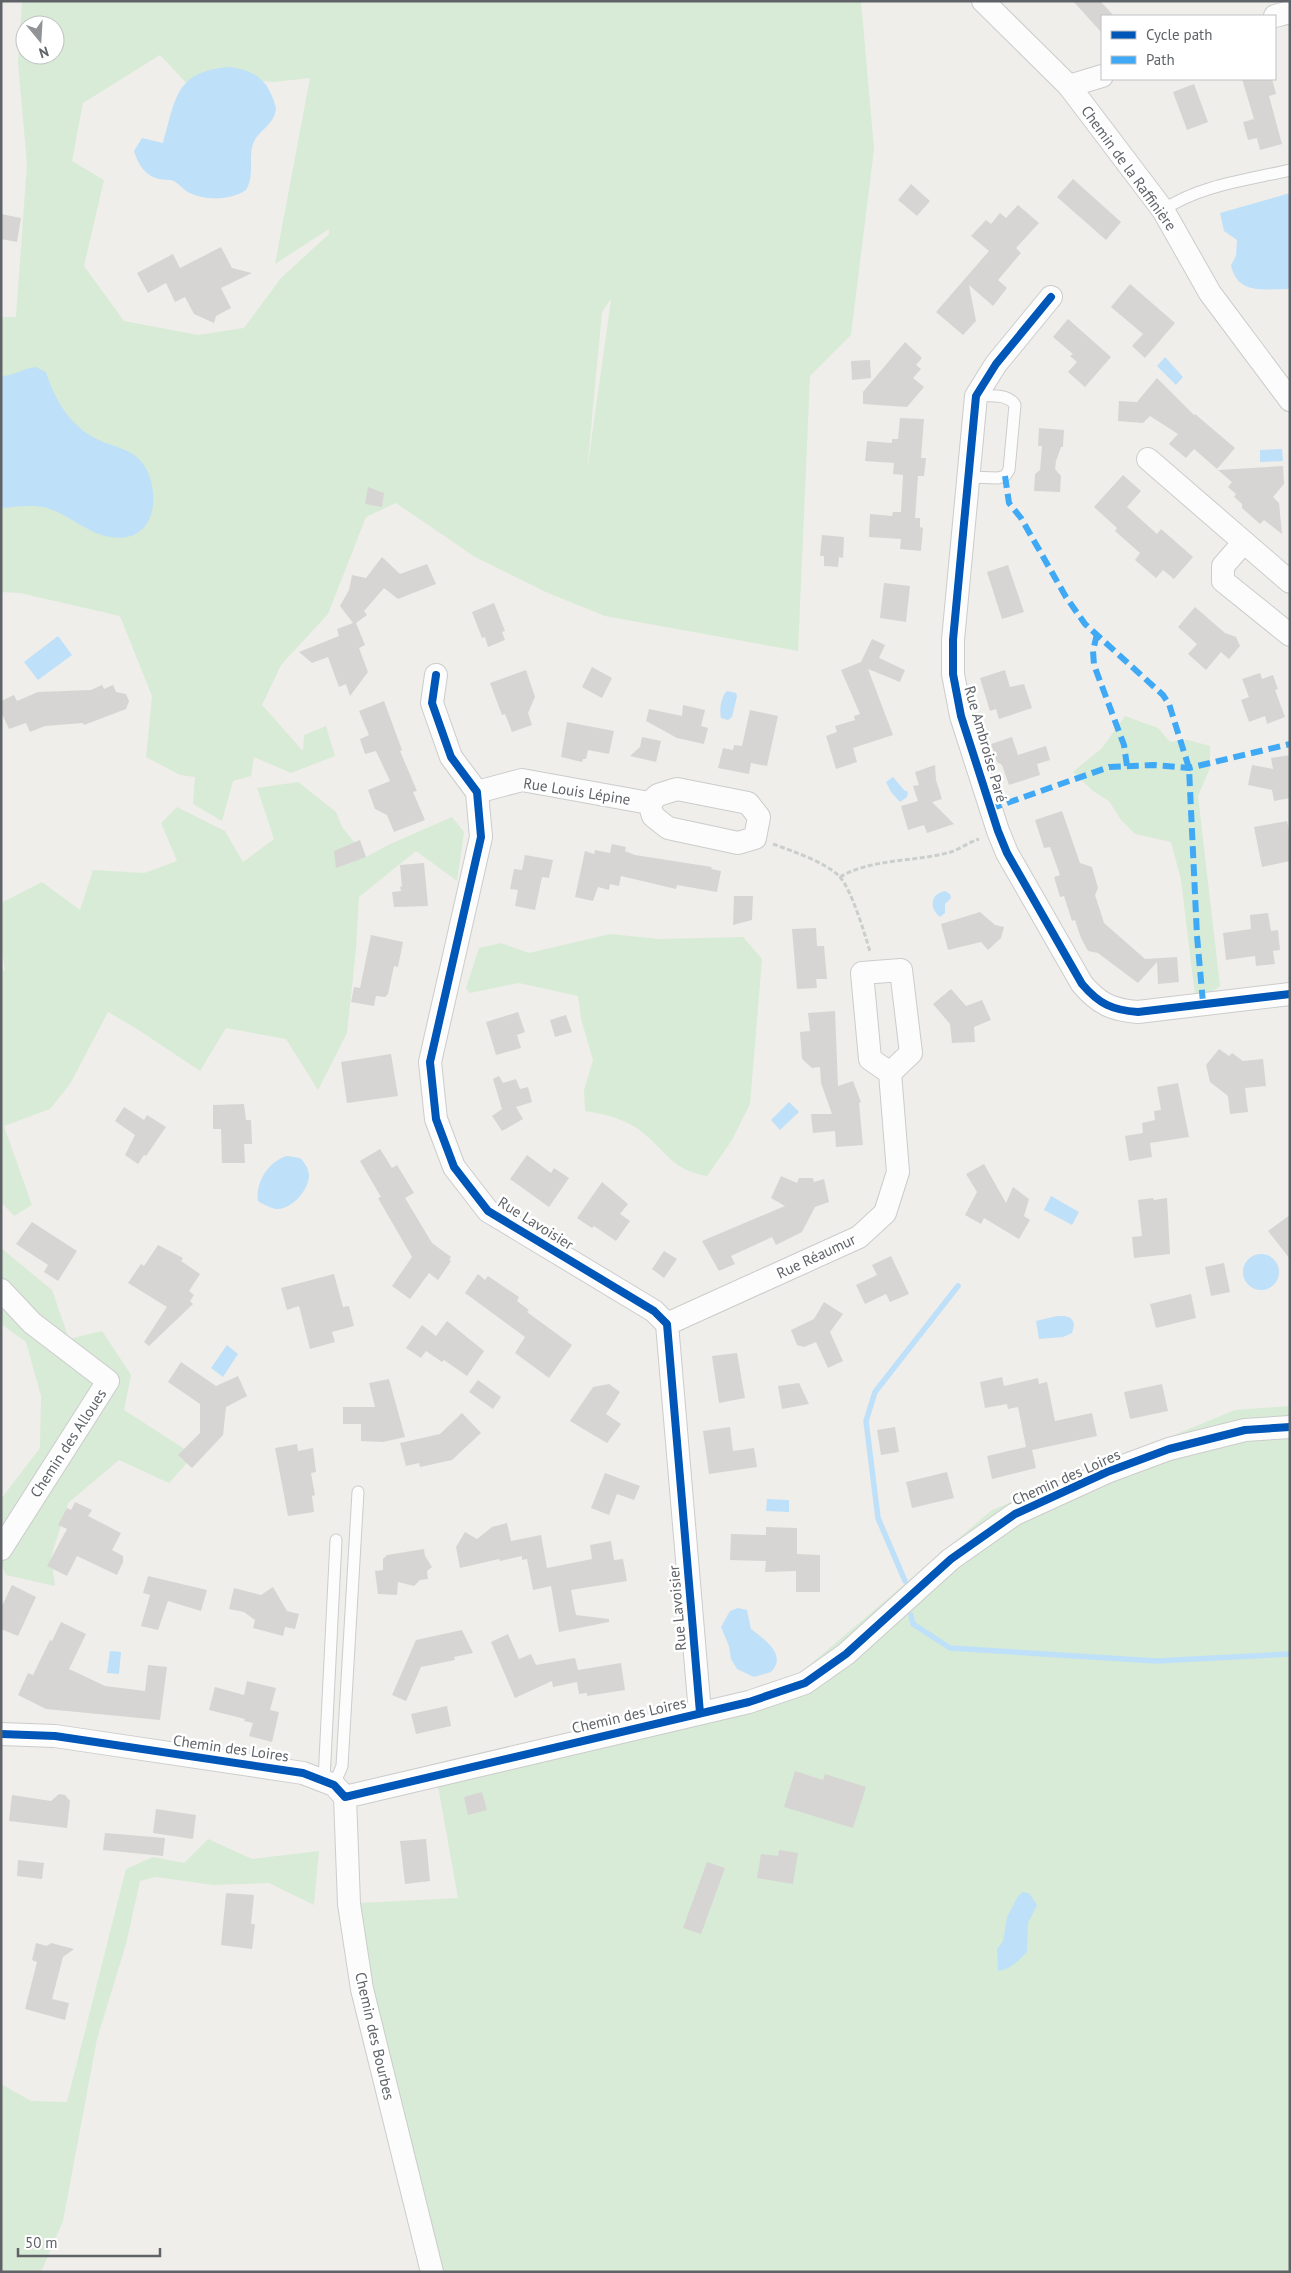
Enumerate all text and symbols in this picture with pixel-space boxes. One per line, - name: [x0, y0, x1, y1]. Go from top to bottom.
- north arrow: [15, 15, 65, 65]
- legend: [1101, 15, 1276, 80]
- text: Cycle path: [1146, 25, 1212, 44]
- text: N: [37, 42, 51, 62]
- text: Path: [1146, 50, 1175, 69]
- street label: Chemin de la Raffinière: [1077, 102, 1181, 234]
- street label: Rue Ambroise Paré: [960, 684, 1012, 804]
- street label: Rue Louis Lépine: [522, 773, 632, 809]
- street label: Rue Lavoisier: [495, 1192, 577, 1254]
- street label: Rue Réaumur: [773, 1229, 859, 1283]
- street label: Chemin des Alloues: [26, 1385, 110, 1501]
- street label: Chemin des Loires: [1009, 1445, 1123, 1509]
- street label: Rue Lavoisier: [664, 1565, 690, 1651]
- street label: Chemin des Loires: [570, 1693, 688, 1737]
- street label: Chemin des Loires: [172, 1730, 290, 1766]
- street label: Chemin des Bourbes: [351, 1970, 399, 2102]
- scale bar: [18, 2226, 160, 2258]
- text: 50 m: [25, 2233, 58, 2252]

